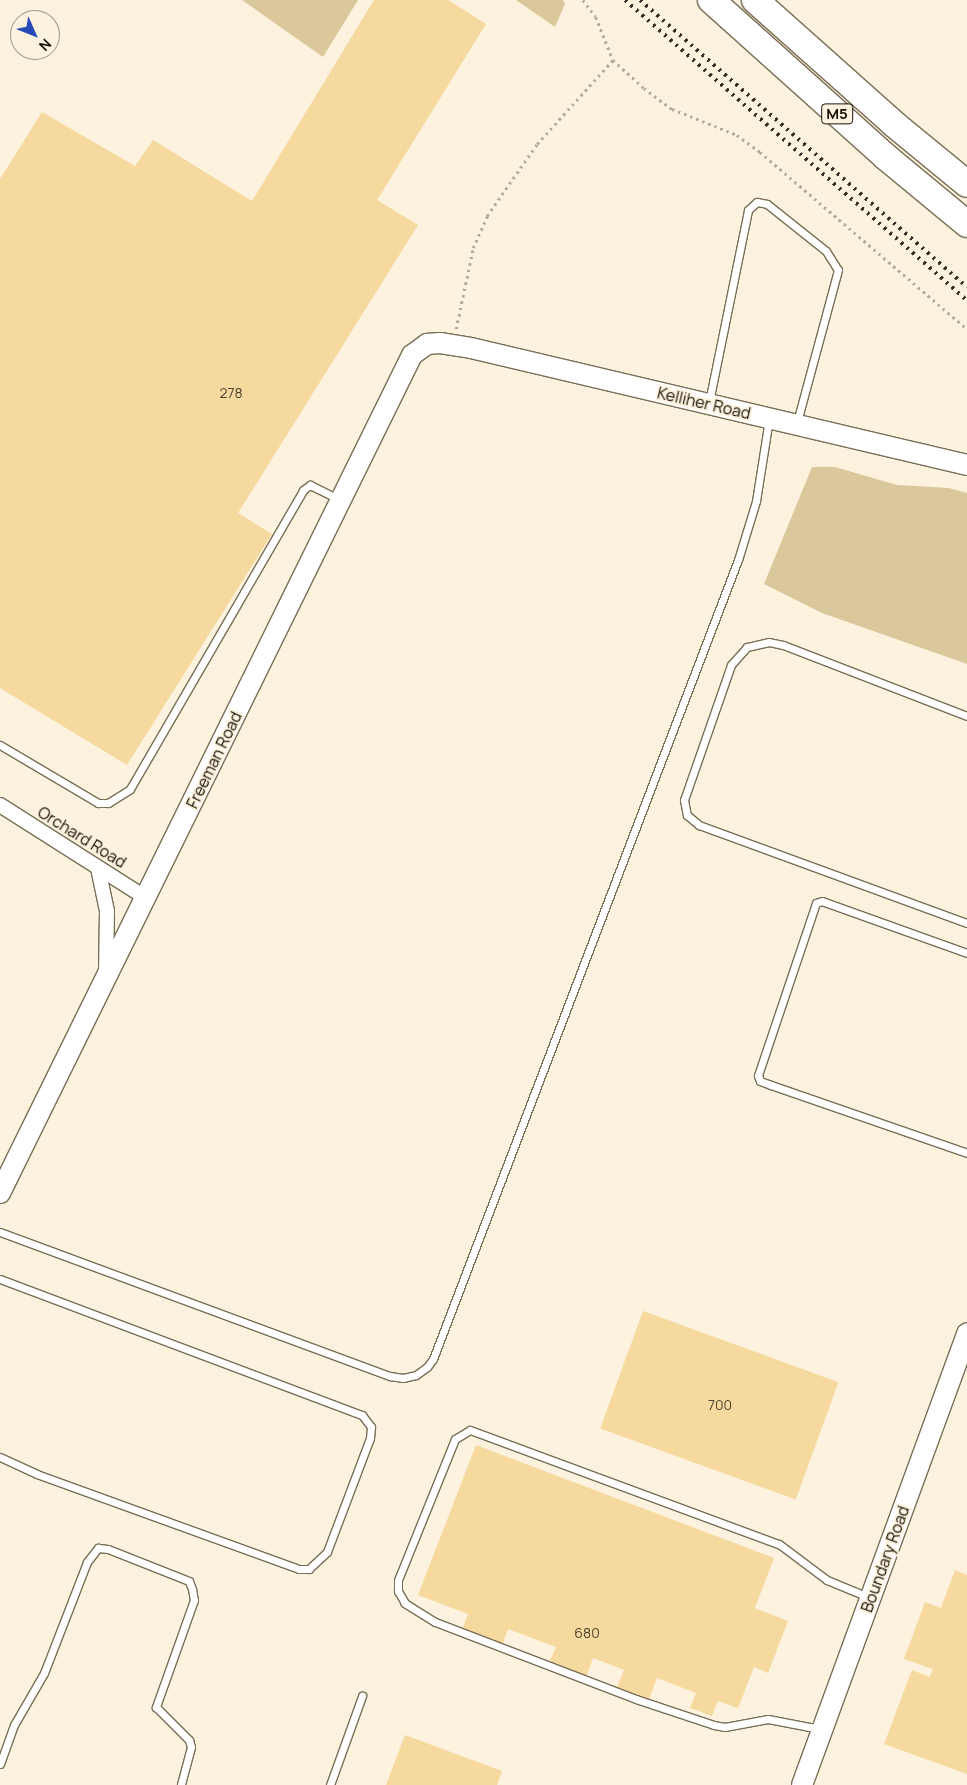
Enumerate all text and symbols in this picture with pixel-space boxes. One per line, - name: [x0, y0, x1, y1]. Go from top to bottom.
- north arrow: [10, 10, 60, 60]
- text: N: [35, 35, 56, 55]
- road number: M5: [821, 102, 853, 126]
- street label: Kelliher Road: [655, 383, 753, 423]
- house number: 278: [219, 385, 243, 401]
- street label: Freeman Road: [182, 709, 246, 811]
- street label: Orchard Road: [34, 802, 130, 872]
- house number: 700: [708, 1397, 732, 1413]
- street label: Boundary Road: [857, 1503, 913, 1615]
- house number: 680: [574, 1625, 600, 1641]

